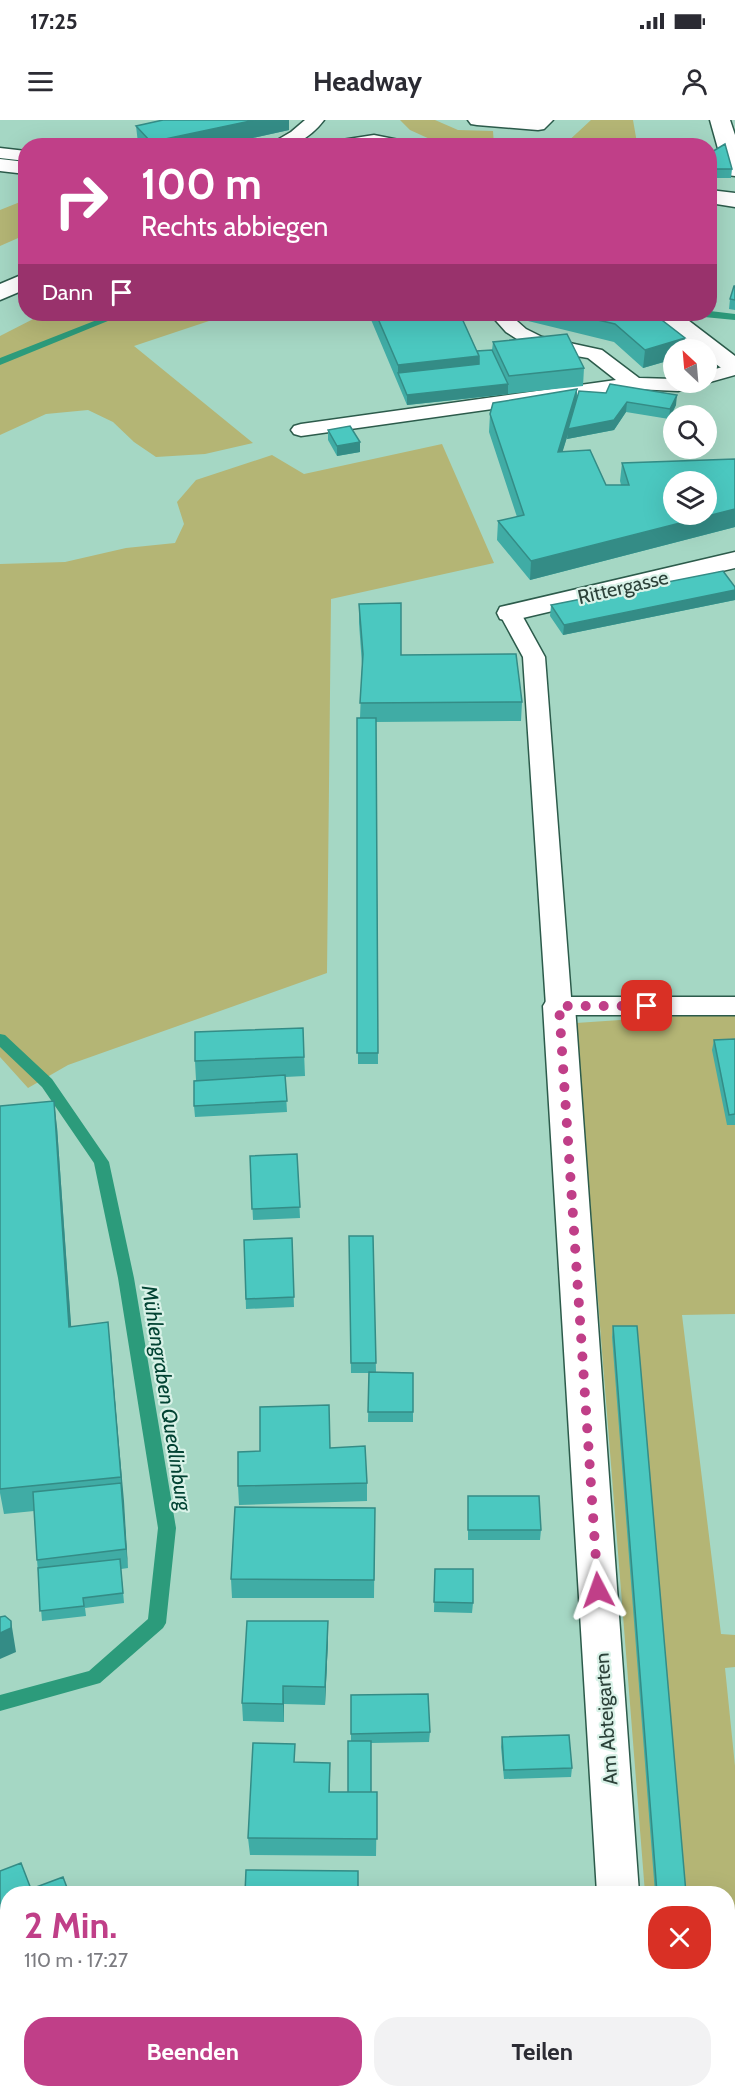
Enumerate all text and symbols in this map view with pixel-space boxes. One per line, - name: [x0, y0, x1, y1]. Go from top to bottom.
- text: 17:25: [30, 8, 78, 35]
- icon: menu: [24, 65, 57, 98]
- text: Headway: [313, 65, 422, 98]
- icon: person: [678, 65, 711, 98]
- text: 100 m: [141, 158, 262, 210]
- icon: right: [42, 162, 120, 240]
- text: Rechts abbiegen: [141, 210, 328, 243]
- icon: arrive: [105, 276, 138, 309]
- text: Dann: [42, 279, 93, 306]
- north arrow: [663, 339, 717, 393]
- map controls: [663, 339, 717, 525]
- button: search: [663, 405, 717, 459]
- button: layers: [663, 471, 717, 525]
- street label: Rittergasse: [575, 565, 671, 609]
- pin: [621, 980, 672, 1031]
- icon: arrive: [630, 989, 663, 1022]
- water label: Mühlengraben Quedlinburg: [137, 1282, 197, 1514]
- position arrow: [566, 1558, 630, 1622]
- street label: Am Abteigarten: [589, 1652, 623, 1786]
- text: 2 Min.: [24, 1903, 117, 1947]
- button: close: [648, 1906, 711, 1969]
- text: 110 m · 17:27: [24, 1948, 128, 1972]
- button: Beenden: [24, 2017, 362, 2086]
- button: Teilen: [374, 2017, 711, 2086]

